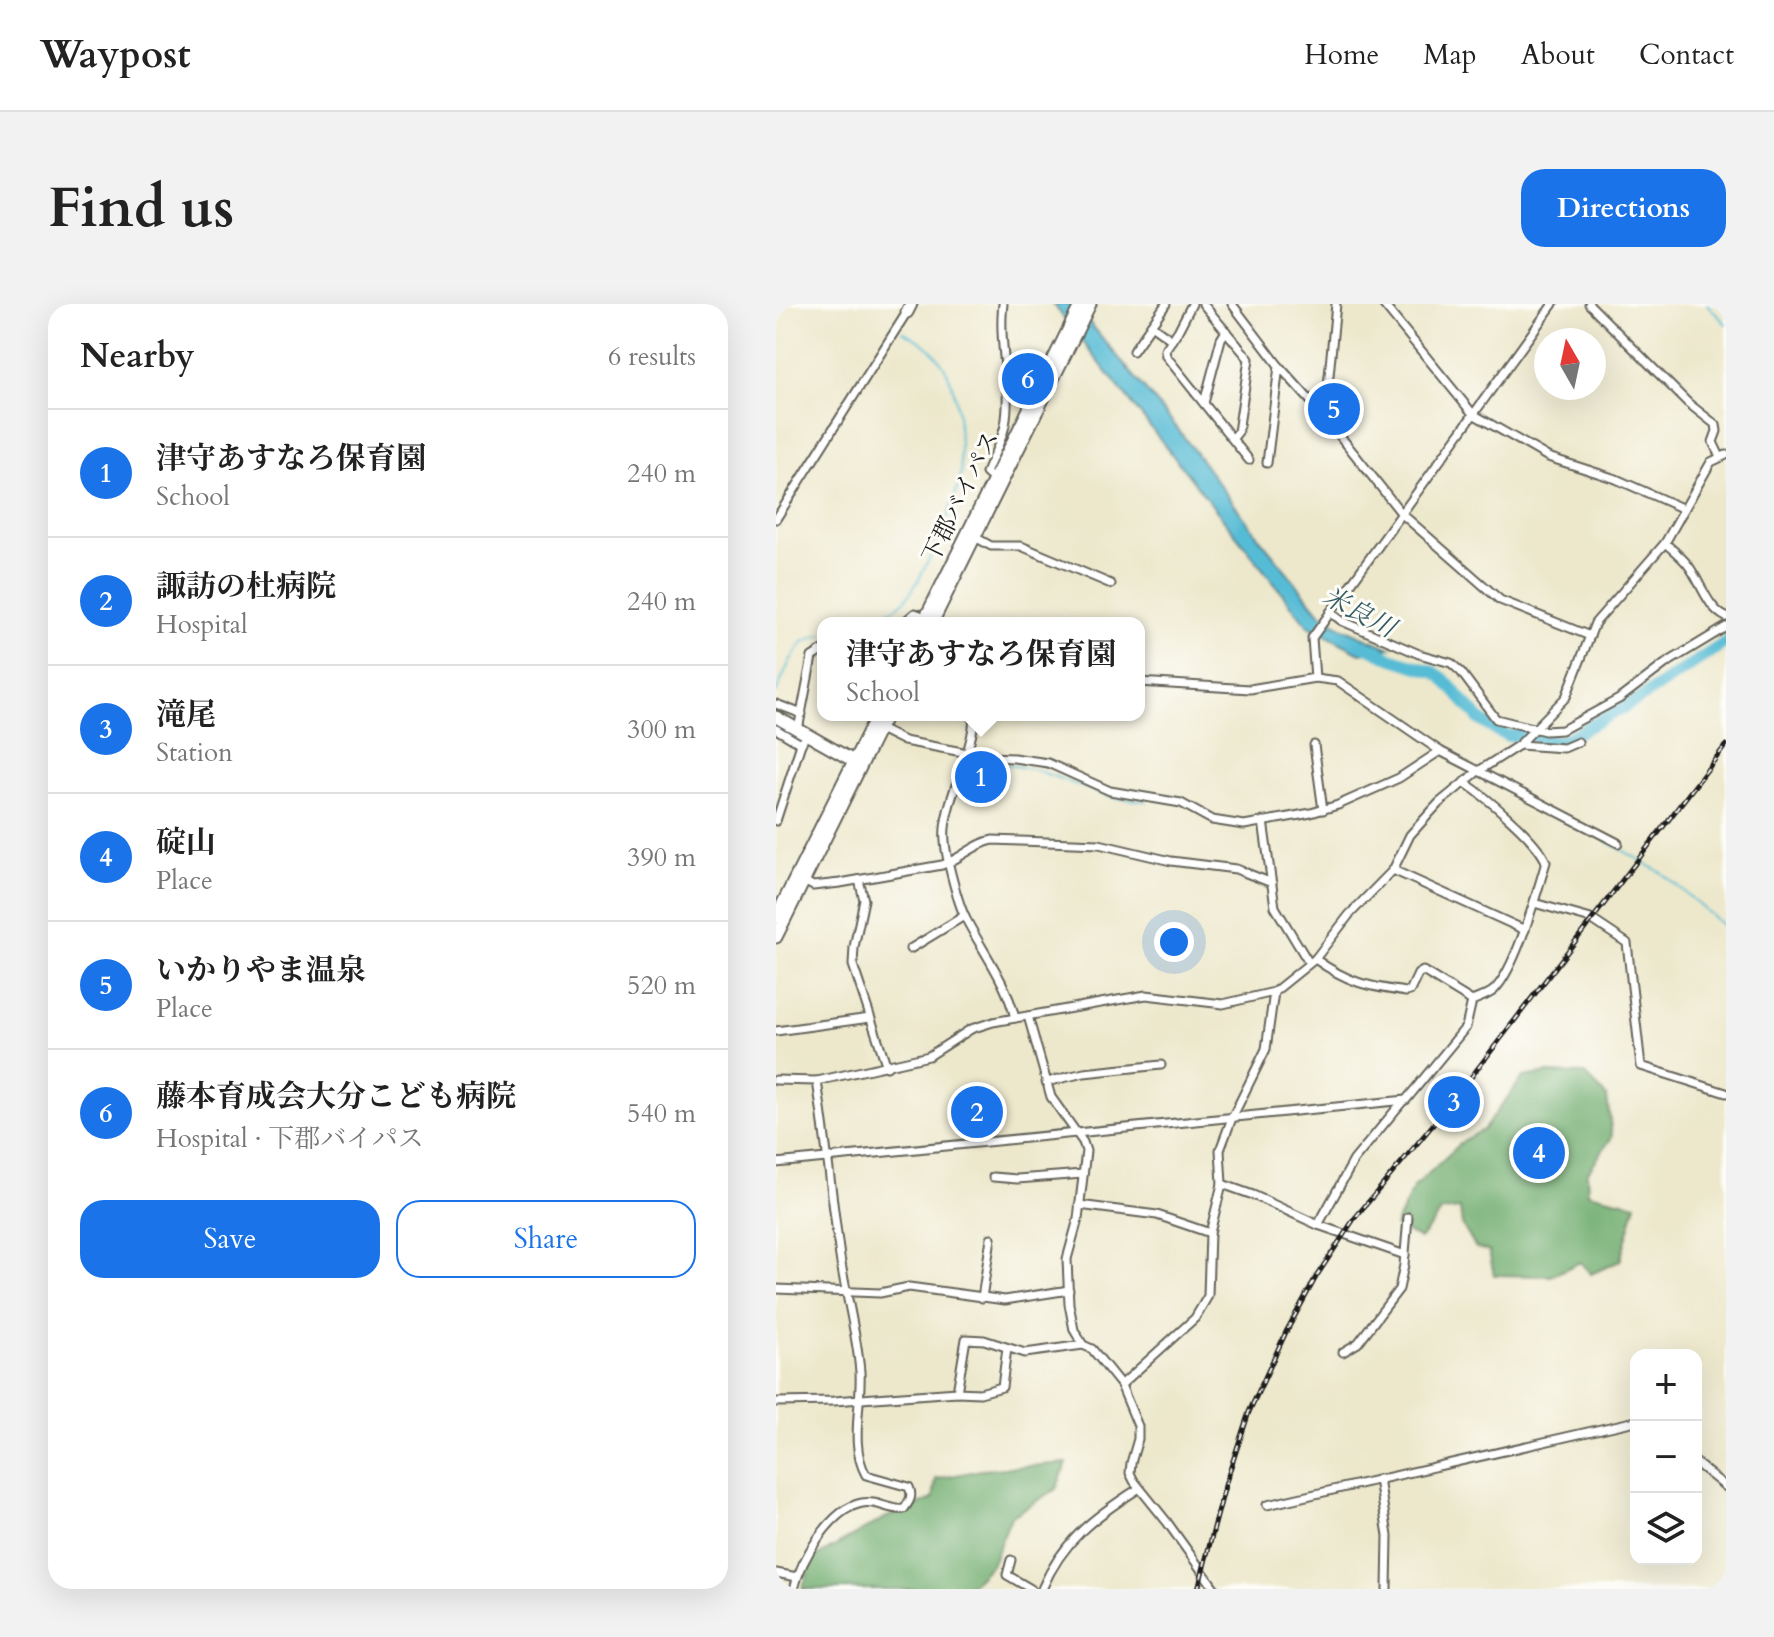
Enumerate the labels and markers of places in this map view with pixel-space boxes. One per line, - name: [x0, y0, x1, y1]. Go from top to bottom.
- pin: 6: [1002, 349, 1054, 409]
- pin: 5: [1308, 379, 1360, 439]
- pin: 1: [955, 747, 1007, 807]
- pin: 3: [1428, 1072, 1480, 1132]
- pin: 2: [951, 1082, 1003, 1142]
- pin: 4: [1513, 1123, 1565, 1183]

